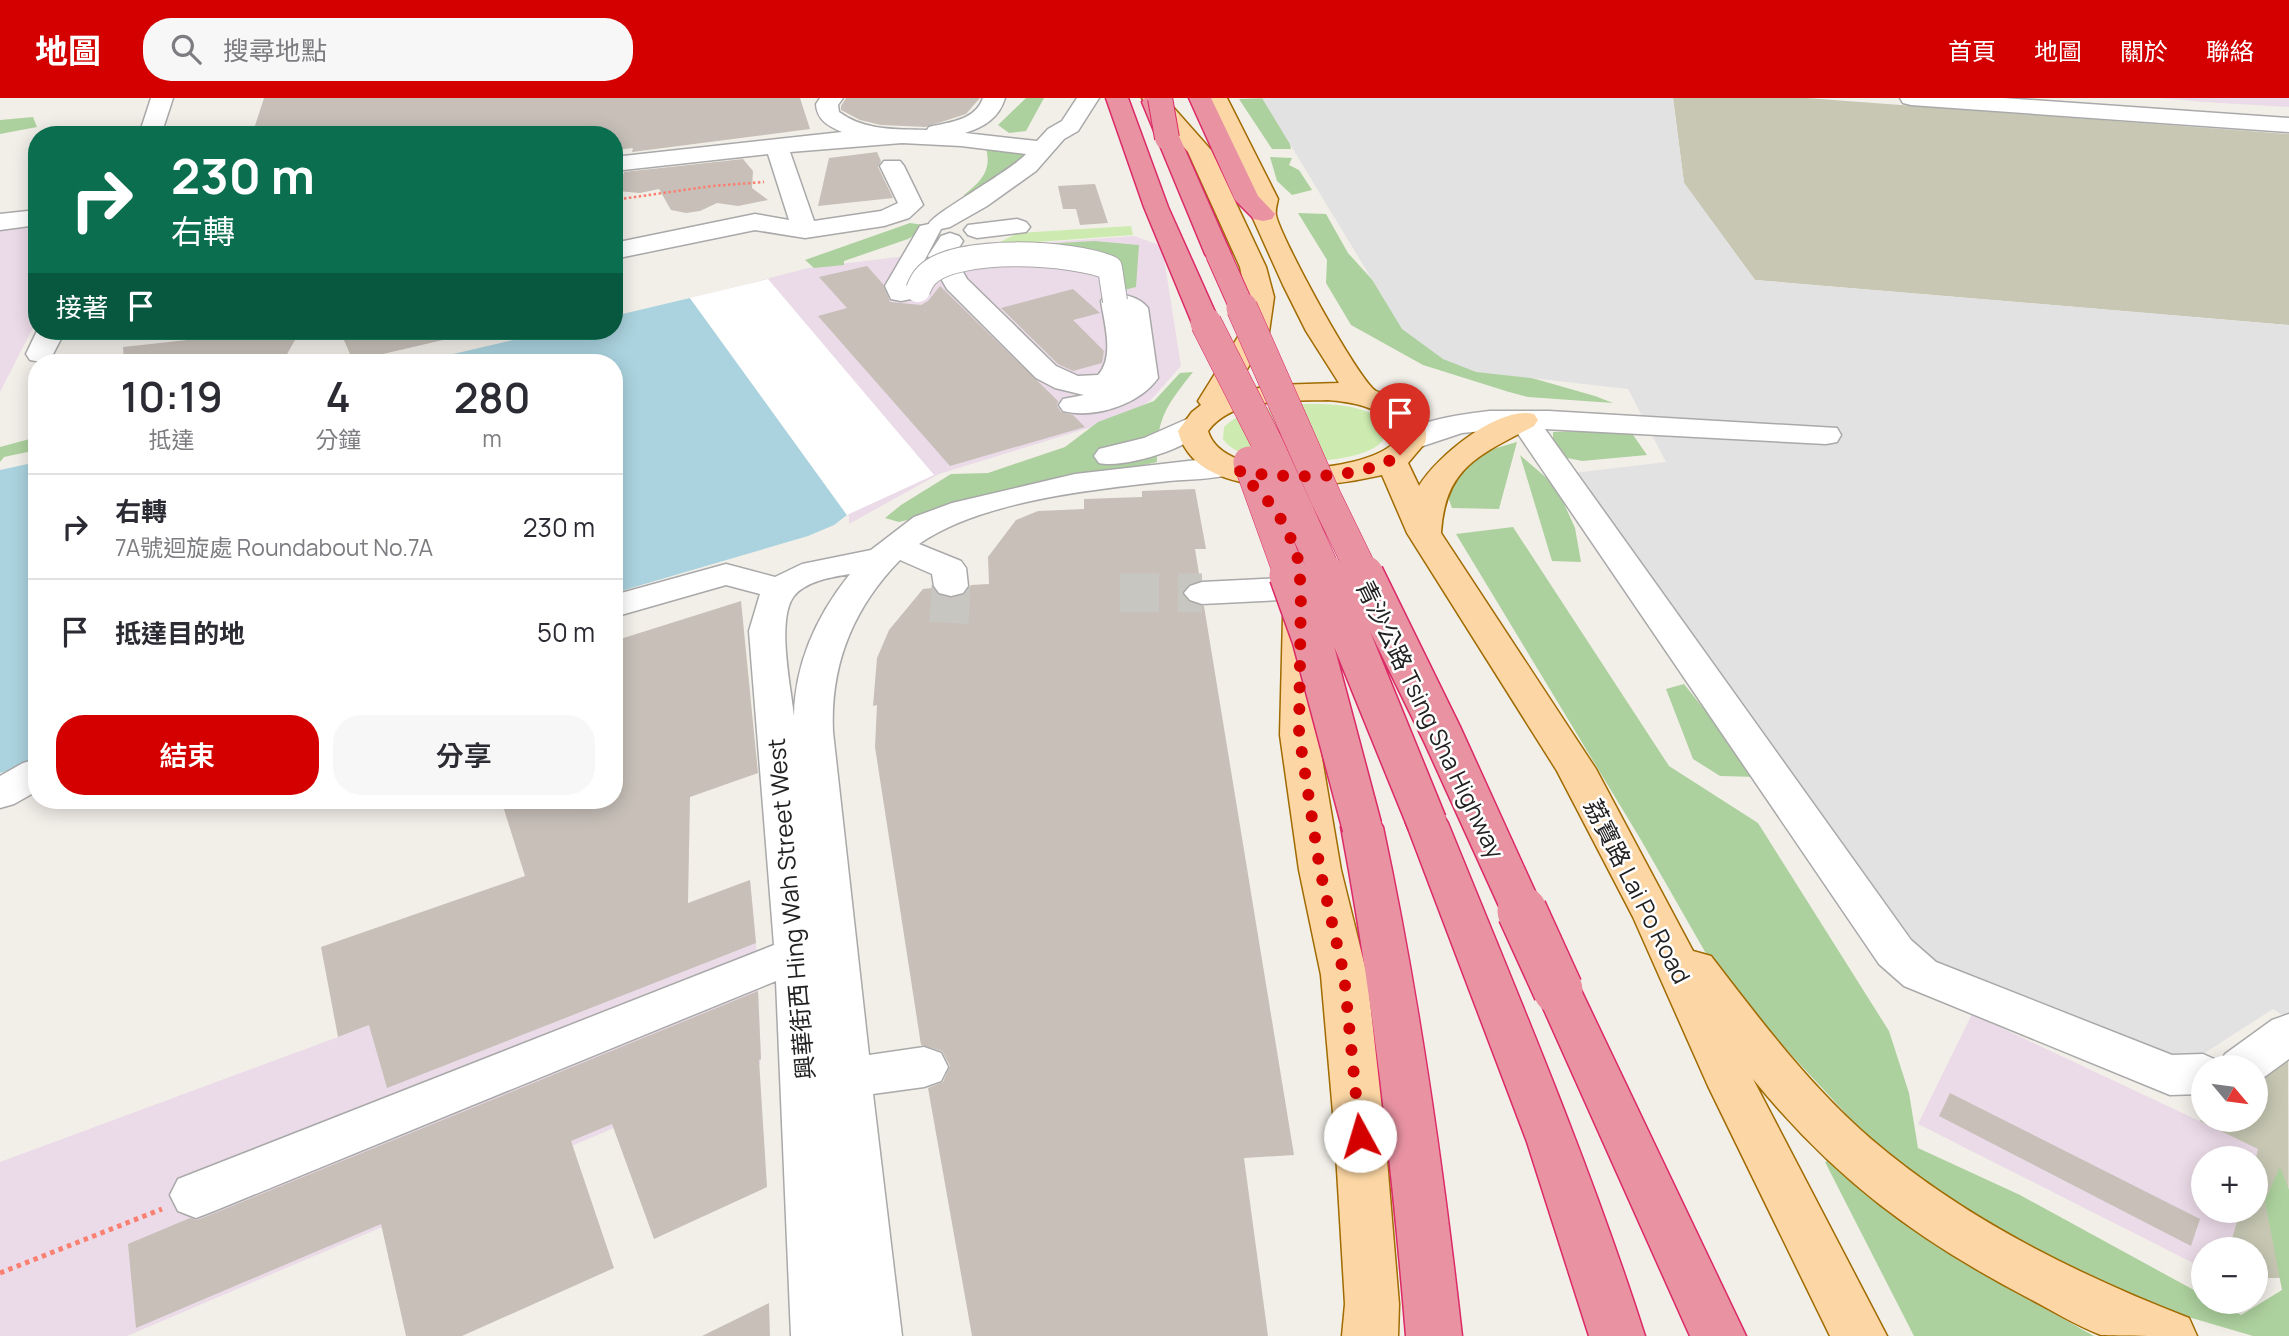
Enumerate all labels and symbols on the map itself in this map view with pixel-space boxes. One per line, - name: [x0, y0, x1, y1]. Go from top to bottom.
- pin: [1370, 383, 1430, 455]
- street label: 青沙公路 Tsing Sha Highway: [1349, 574, 1513, 864]
- street label: 興華街西 Hing Wah Street West: [759, 737, 821, 1081]
- street label: 荔寶路 Lai Po Road: [1577, 793, 1699, 989]
- north arrow: [2191, 1055, 2268, 1132]
- position arrow: [1323, 1099, 1397, 1173]

